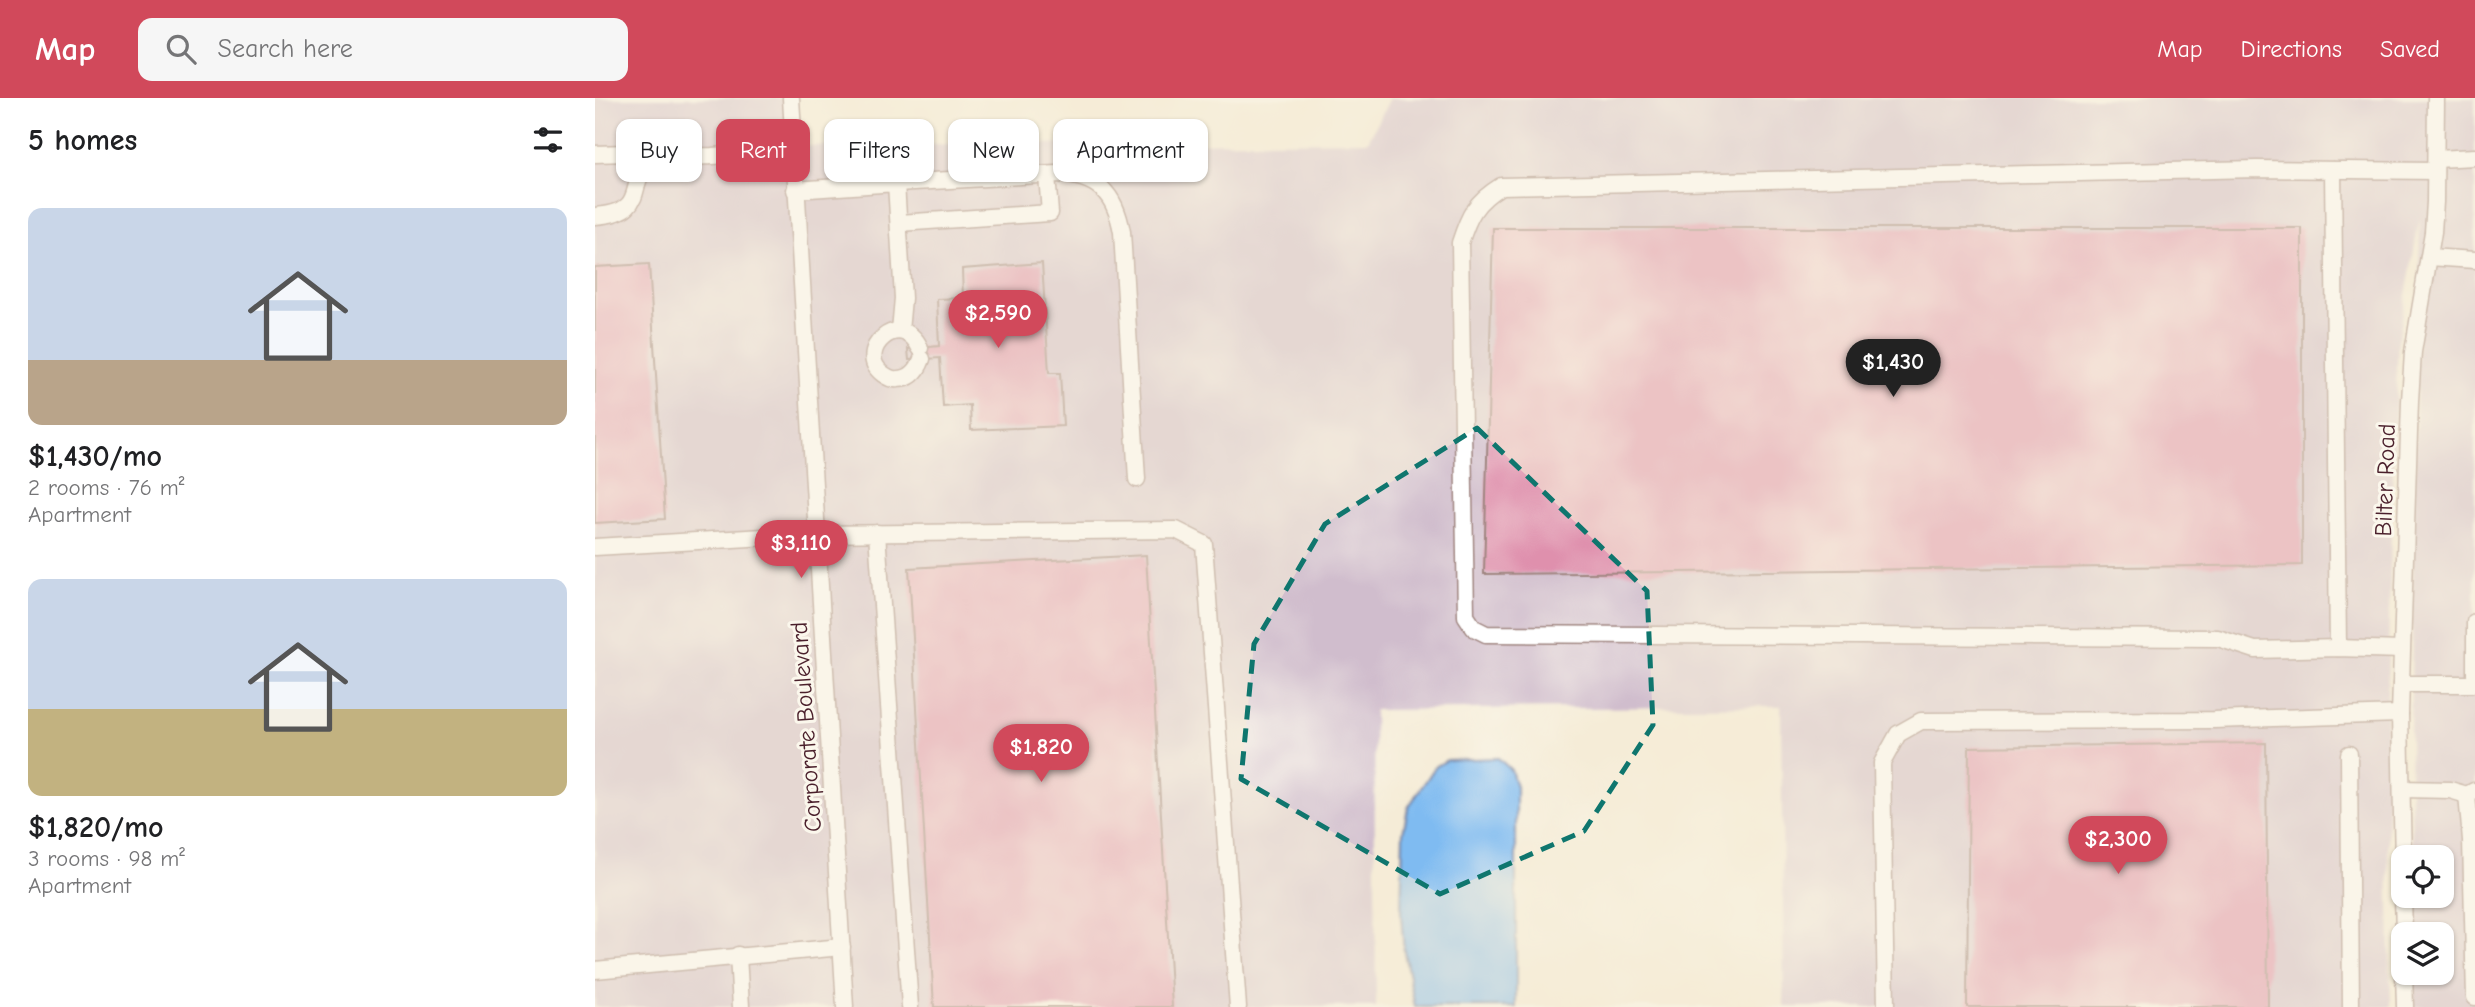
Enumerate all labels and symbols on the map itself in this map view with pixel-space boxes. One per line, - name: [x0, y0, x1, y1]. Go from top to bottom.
- pin: $2,590: [941, 290, 1055, 350]
- pin: $1,430: [1836, 340, 1950, 399]
- street label: Bilter Road: [2369, 423, 2401, 537]
- pin: $3,110: [744, 520, 858, 580]
- street label: Corporate Boulevard: [785, 621, 827, 833]
- pin: $1,820: [984, 724, 1098, 784]
- pin: $2,300: [2061, 816, 2175, 876]

